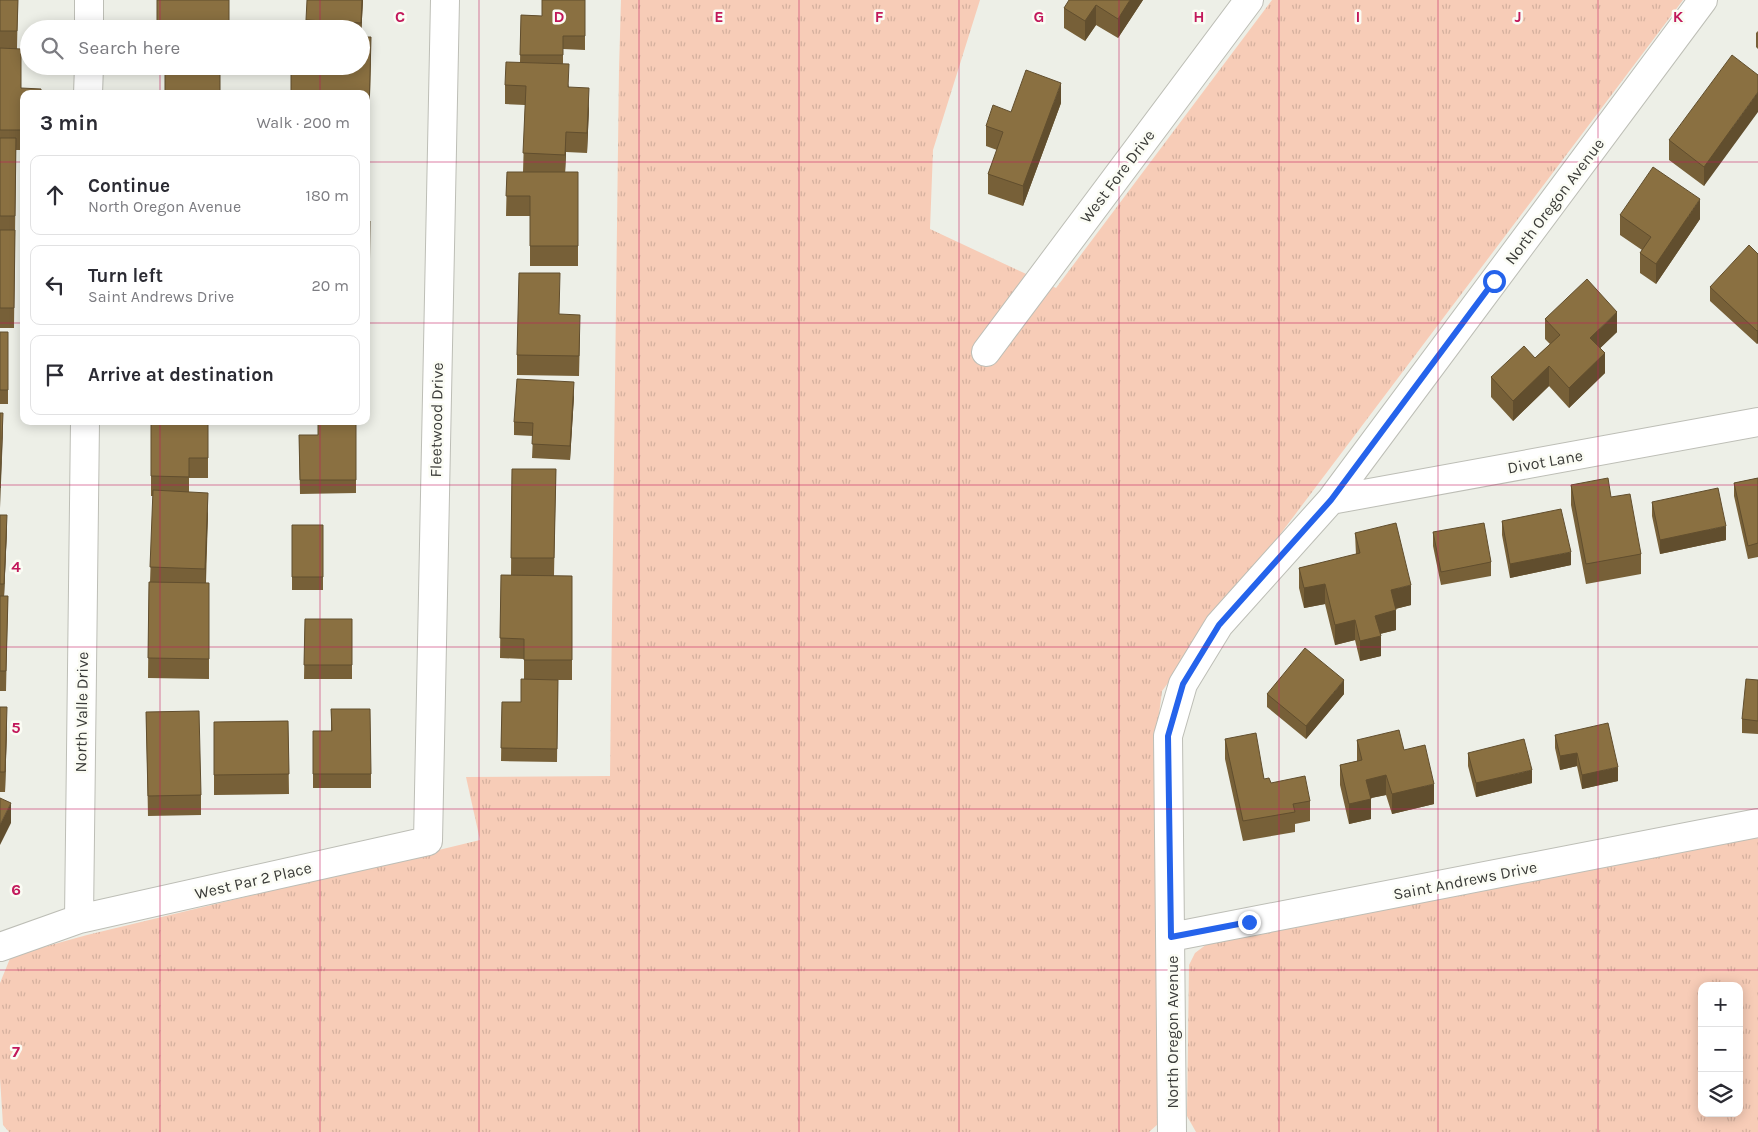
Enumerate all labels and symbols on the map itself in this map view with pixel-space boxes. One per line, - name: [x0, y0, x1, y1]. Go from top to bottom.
- text: C: [395, 7, 405, 26]
- text: D: [554, 7, 565, 26]
- text: E: [714, 7, 724, 26]
- text: F: [875, 7, 884, 26]
- text: G: [1034, 7, 1044, 26]
- text: H: [1193, 7, 1205, 26]
- text: I: [1356, 7, 1360, 26]
- text: J: [1514, 7, 1522, 26]
- text: K: [1673, 7, 1684, 26]
- street label: West Fore Drive: [1076, 126, 1159, 227]
- street label: North Oregon Avenue: [1501, 134, 1608, 268]
- route start: [1483, 270, 1506, 293]
- street label: Fleetwood Drive: [426, 362, 447, 478]
- street label: Divot Lane: [1506, 446, 1584, 477]
- text: 4: [11, 557, 21, 576]
- street label: North Valle Drive: [71, 652, 92, 772]
- text: 5: [11, 718, 21, 737]
- street label: Saint Andrews Drive: [1392, 857, 1539, 904]
- street label: West Par 2 Place: [193, 858, 313, 903]
- text: 6: [11, 880, 21, 899]
- route end: [1238, 911, 1261, 934]
- street label: North Oregon Avenue: [1163, 955, 1182, 1109]
- text: 7: [12, 1042, 20, 1061]

